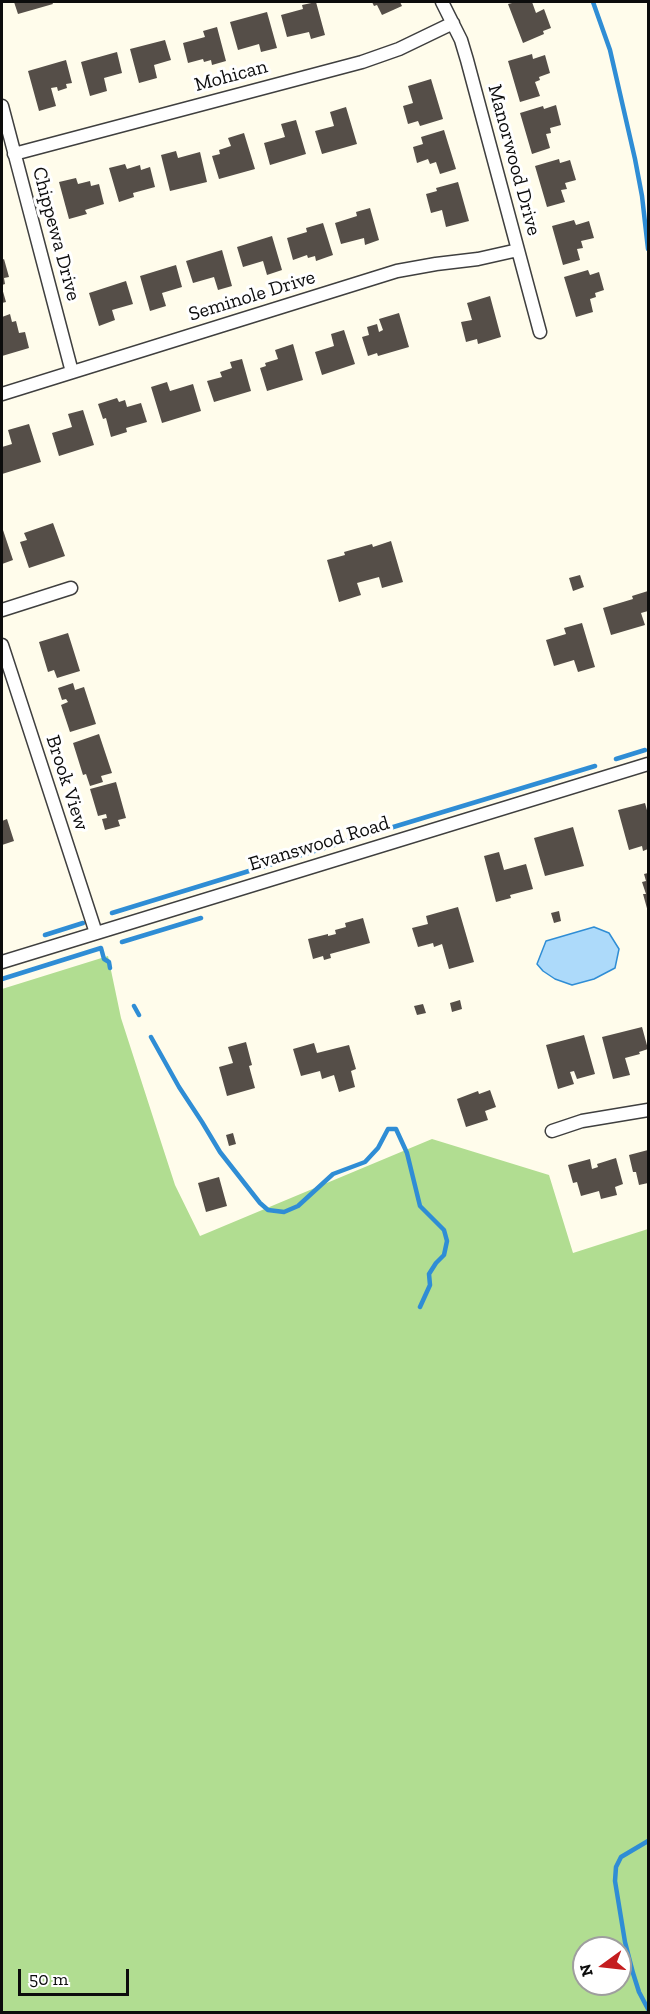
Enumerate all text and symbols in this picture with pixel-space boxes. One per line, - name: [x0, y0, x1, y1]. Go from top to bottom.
- street label: Mohican: [192, 55, 270, 97]
- street label: Manorwood Drive: [482, 82, 546, 238]
- street label: Chippewa Drive: [27, 164, 85, 304]
- street label: Seminole Drive: [186, 265, 318, 327]
- street label: Brook View: [40, 732, 94, 834]
- street label: Evanswood Road: [246, 811, 392, 877]
- north arrow: [572, 1936, 632, 1996]
- scale bar: [21, 1957, 132, 1995]
- text: N: [575, 1962, 597, 1979]
- text: 50 m: [29, 1968, 68, 1990]

